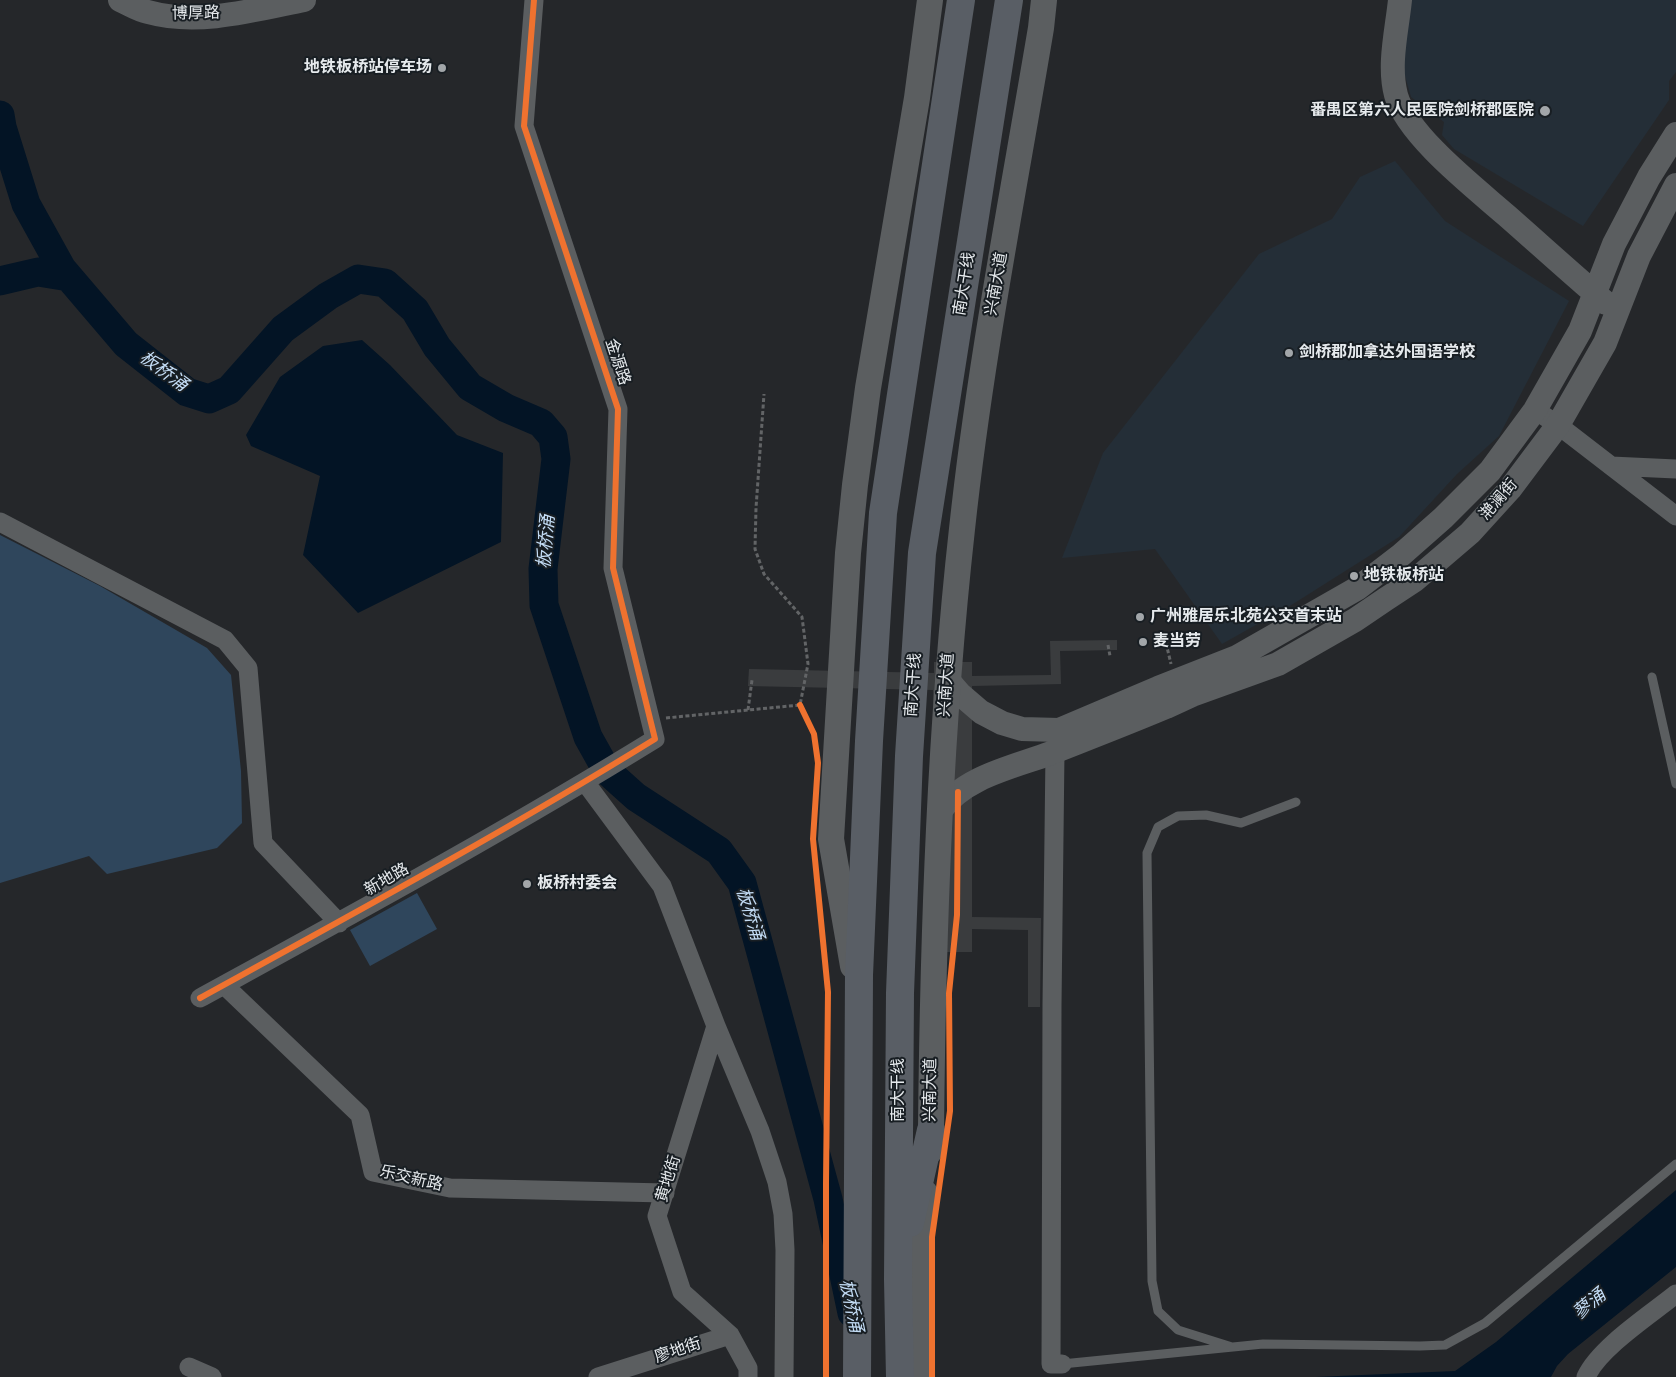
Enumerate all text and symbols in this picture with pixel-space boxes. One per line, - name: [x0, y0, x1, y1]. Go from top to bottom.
- street label: 博厚路: [172, 4, 220, 24]
- place label: 地铁板桥站停车场: [304, 58, 432, 78]
- marker: 地铁板桥站停车场: [436, 62, 448, 74]
- place label: 番禺区第六人民医院剑桥郡医院: [1310, 101, 1534, 121]
- marker: 番禺区第六人民医院剑桥郡医院: [1538, 104, 1552, 118]
- street label: 南大干线: [951, 251, 979, 317]
- street label: 兴南大道: [982, 251, 1012, 317]
- street label: 金源路: [600, 336, 634, 388]
- place label: 剑桥郡加拿达外国语学校: [1299, 343, 1475, 363]
- water label: 板桥涌: [135, 347, 191, 397]
- marker: 剑桥郡加拿达外国语学校: [1283, 347, 1295, 359]
- street label: 滟澜街: [1476, 476, 1522, 524]
- water label: 板桥涌: [534, 514, 560, 570]
- place label: 地铁板桥站: [1364, 566, 1444, 586]
- marker: 地铁板桥站: [1348, 570, 1360, 582]
- place label: 广州雅居乐北苑公交首末站: [1150, 607, 1342, 627]
- marker: 广州雅居乐北苑公交首末站: [1134, 611, 1146, 623]
- place label: 麦当劳: [1153, 632, 1201, 652]
- marker: 麦当劳: [1137, 636, 1149, 648]
- street label: 南大干线: [902, 652, 926, 718]
- street label: 兴南大道: [935, 652, 959, 718]
- street label: 新地路: [361, 860, 413, 900]
- place label: 板桥村委会: [537, 874, 617, 894]
- marker: 板桥村委会: [521, 878, 533, 890]
- water label: 板桥涌: [731, 885, 767, 943]
- street label: 南大干线: [889, 1058, 909, 1122]
- street label: 兴南大道: [921, 1058, 941, 1122]
- street label: 黄地街: [653, 1153, 685, 1205]
- street label: 乐交新路: [378, 1162, 444, 1196]
- water label: 板桥涌: [834, 1277, 866, 1335]
- water label: 蓼涌: [1569, 1285, 1611, 1325]
- street label: 廖地街: [652, 1334, 704, 1368]

